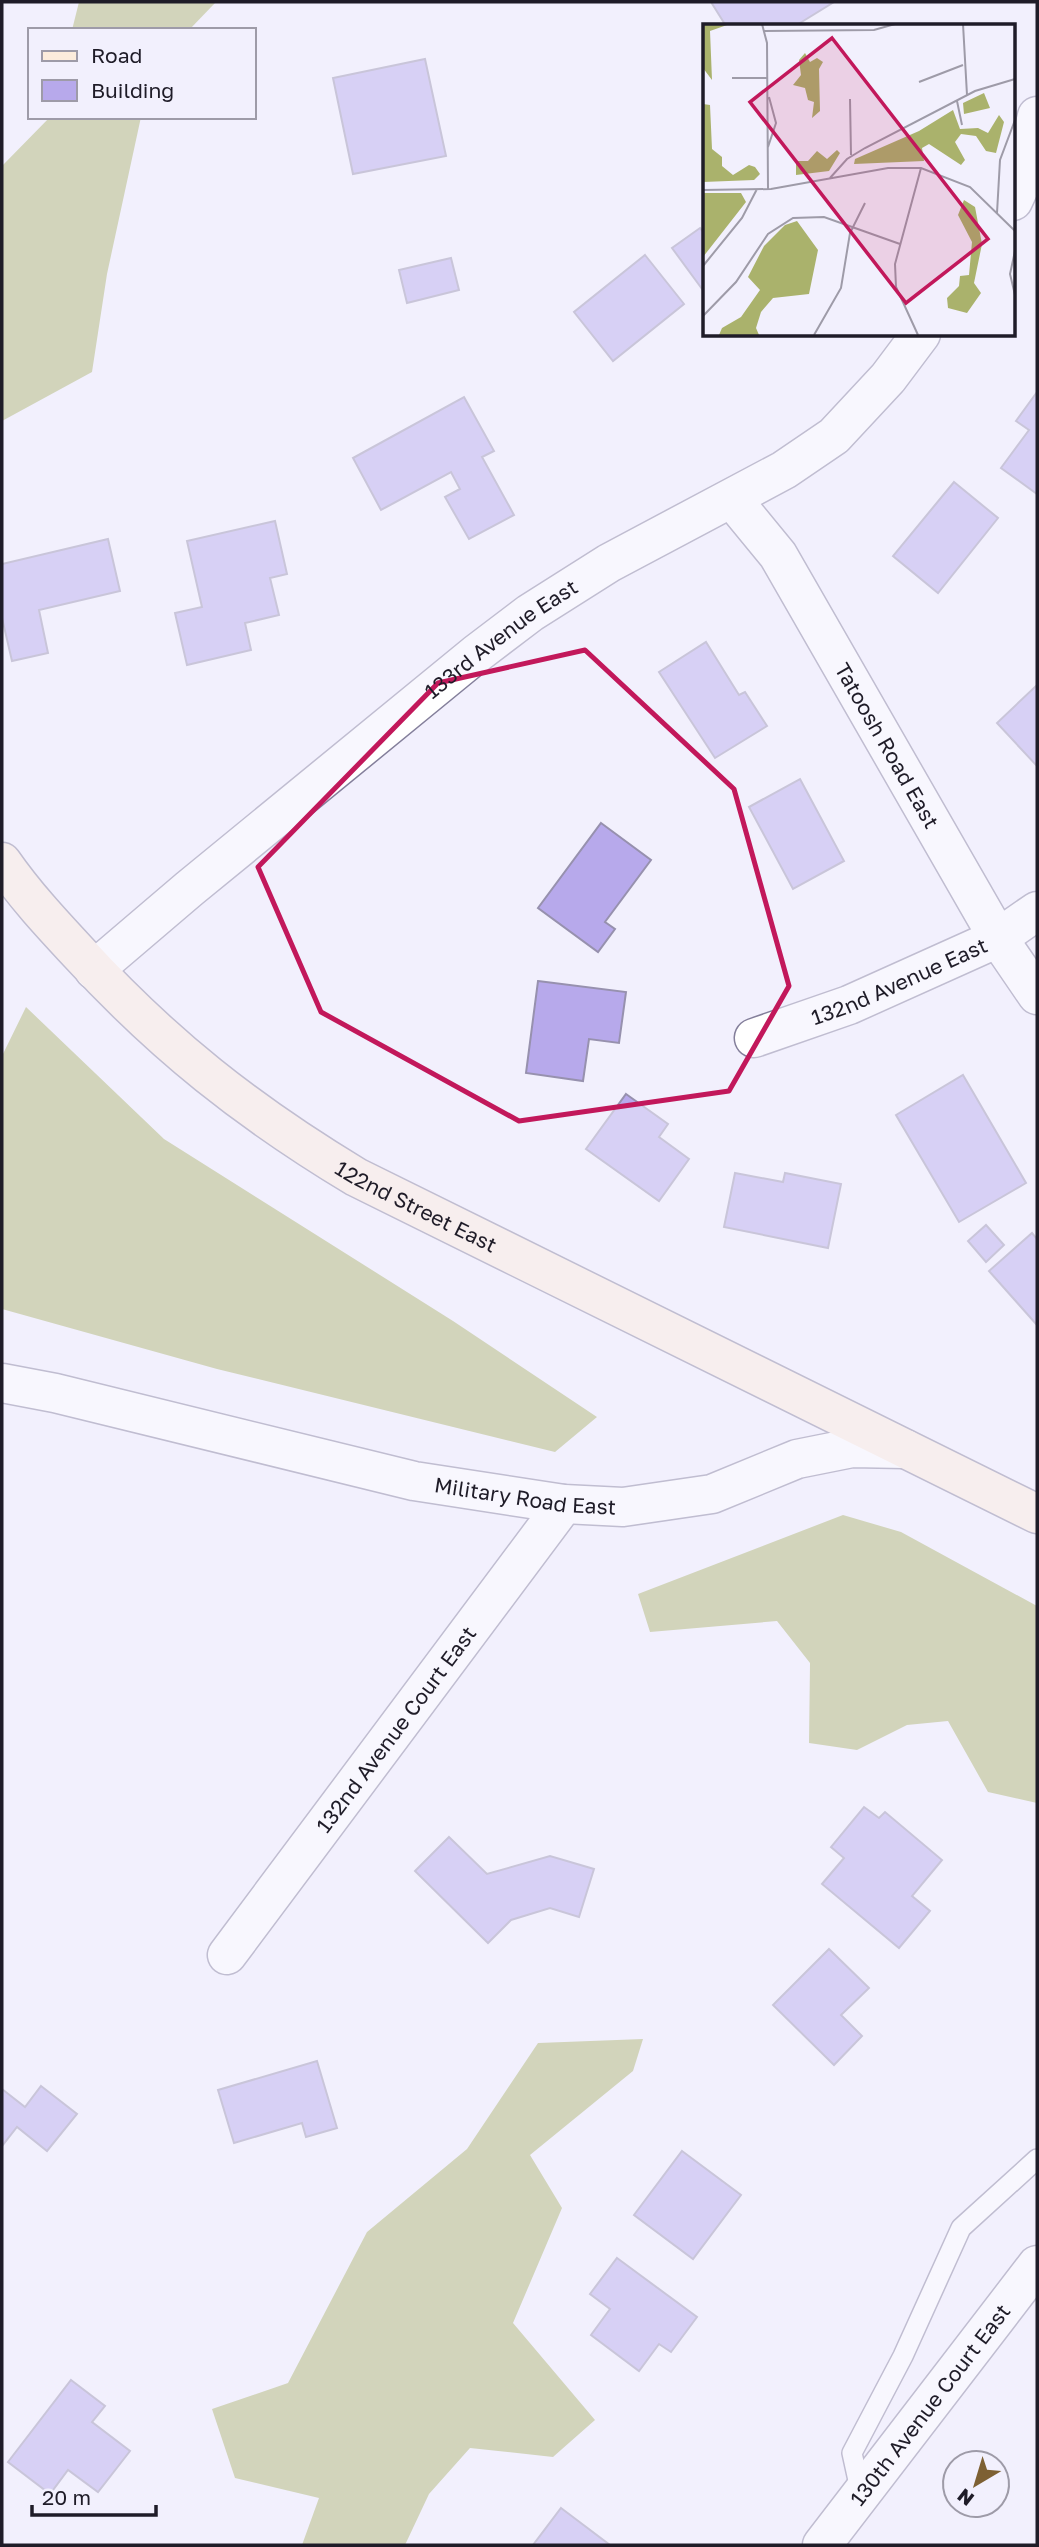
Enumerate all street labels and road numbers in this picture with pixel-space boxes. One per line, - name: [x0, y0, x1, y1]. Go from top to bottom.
- street label: 133rd Avenue East: [419, 573, 582, 704]
- street label: Tatoosh Road East: [830, 658, 945, 833]
- street label: 132nd Avenue East: [808, 932, 991, 1030]
- street label: 122nd Street East: [331, 1155, 501, 1258]
- street label: Military Road East: [433, 1471, 617, 1520]
- street label: 132nd Avenue Court East: [310, 1621, 481, 1837]
- street label: 130th Avenue Court East: [844, 2299, 1015, 2511]

